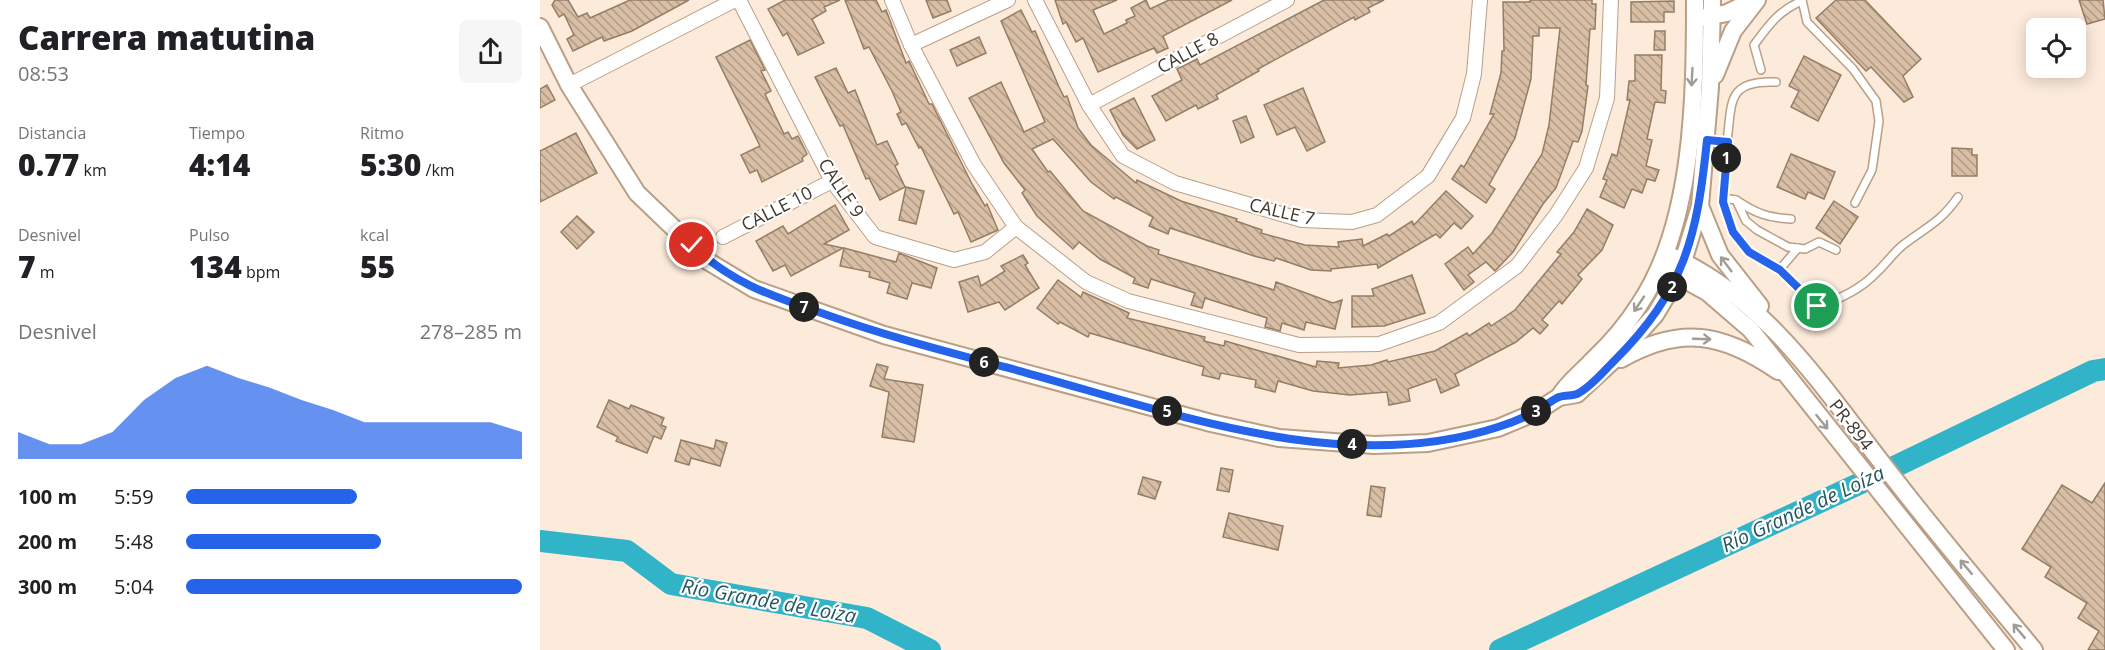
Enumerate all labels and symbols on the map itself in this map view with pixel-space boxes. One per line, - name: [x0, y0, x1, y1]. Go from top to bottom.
- street label: CALLE 8: [1153, 26, 1223, 78]
- one-way arrow: [1687, 66, 1698, 86]
- pin: 1: [1711, 143, 1741, 173]
- street label: CALLE 9: [813, 153, 870, 222]
- street label: CALLE 10: [737, 180, 816, 236]
- street label: CALLE 7: [1247, 192, 1317, 230]
- pin: [666, 219, 717, 270]
- one-way arrow: [1720, 256, 1732, 272]
- pin: 2: [1657, 272, 1687, 302]
- pin: [1791, 280, 1842, 331]
- pin: 7: [789, 292, 819, 322]
- one-way arrow: [1633, 296, 1646, 313]
- one-way arrow: [1691, 333, 1711, 344]
- pin: 6: [969, 347, 999, 377]
- street label: PR-894: [1824, 394, 1879, 455]
- pin: 5: [1152, 396, 1182, 426]
- pin: 3: [1521, 396, 1551, 426]
- one-way arrow: [1816, 414, 1829, 430]
- pin: 4: [1337, 429, 1367, 459]
- water label: Río Grande de Loíza: [1717, 459, 1889, 558]
- one-way arrow: [1959, 559, 1972, 575]
- water label: Río Grande de Loíza: [680, 572, 858, 629]
- one-way arrow: [2012, 623, 2025, 639]

